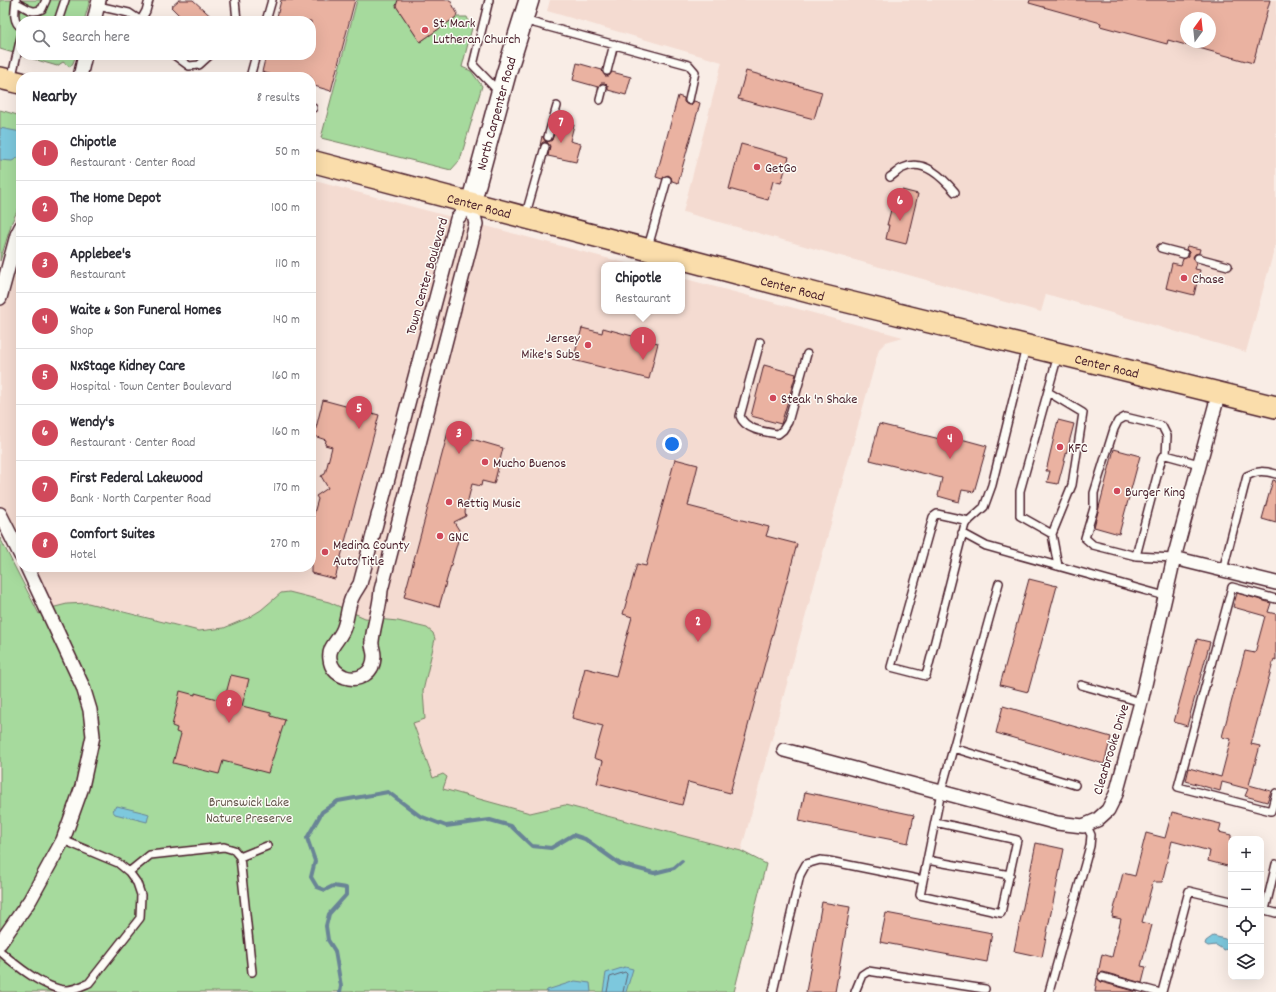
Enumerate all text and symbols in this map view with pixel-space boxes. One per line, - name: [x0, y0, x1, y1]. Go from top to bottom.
- north arrow: [1180, 12, 1216, 48]
- place label: St. Mark Lutheran Church: [433, 14, 521, 50]
- search box: [16, 16, 316, 60]
- marker: St. Mark Lutheran Church: [420, 25, 430, 35]
- icon: search: [30, 27, 52, 49]
- text: Search here: [62, 27, 130, 49]
- street label: North Carpenter Road: [472, 55, 523, 173]
- text: Nearby: [32, 86, 76, 110]
- text: 8 results: [257, 89, 300, 108]
- pin: 7: [548, 110, 574, 143]
- text: Chipotle: [70, 132, 116, 154]
- text: 1: [44, 143, 46, 162]
- text: 50 m: [275, 143, 300, 162]
- text: Restaurant · Center Road: [70, 154, 195, 173]
- place label: GetGo: [765, 159, 797, 179]
- marker: GetGo: [752, 162, 762, 172]
- text: The Home Depot: [70, 188, 161, 210]
- pin: 6: [887, 188, 913, 221]
- street label: Center Road: [445, 189, 513, 225]
- text: 2: [42, 199, 48, 218]
- text: 100 m: [271, 199, 300, 218]
- text: Shop: [70, 210, 93, 229]
- street label: Town Center Boulevard: [402, 216, 454, 338]
- text: Applebee's: [70, 244, 131, 266]
- text: 3: [42, 255, 48, 274]
- text: 110 m: [275, 255, 300, 274]
- popup: [601, 262, 685, 314]
- text: Restaurant: [70, 266, 126, 285]
- text: Chipotle: [615, 268, 661, 290]
- place label: Chase: [1192, 270, 1224, 290]
- street label: Center Road: [758, 272, 826, 308]
- marker: Chase: [1179, 273, 1189, 283]
- text: Restaurant: [615, 290, 671, 309]
- text: Waite & Son Funeral Homes: [70, 300, 222, 322]
- text: 4: [42, 311, 48, 330]
- text: 140 m: [273, 311, 300, 330]
- text: Shop: [70, 322, 93, 341]
- pin: 1: [630, 327, 656, 360]
- place label: Jersey Mike's Subs: [521, 329, 580, 365]
- marker: Jersey Mike's Subs: [583, 340, 593, 350]
- street label: Center Road: [1072, 350, 1141, 385]
- text: NxStage Kidney Care: [70, 356, 185, 378]
- text: 5: [42, 367, 48, 386]
- text: 160 m: [272, 367, 300, 386]
- text: Hospital · Town Center Boulevard: [70, 378, 232, 397]
- place label: Steak 'n Shake: [781, 390, 858, 410]
- marker: Steak 'n Shake: [768, 393, 778, 403]
- pin: 5: [346, 396, 372, 429]
- text: Wendy's: [70, 412, 115, 434]
- pin: 3: [446, 421, 472, 454]
- text: 6: [42, 423, 48, 442]
- text: 160 m: [272, 423, 300, 442]
- pin: 4: [937, 426, 963, 459]
- text: Restaurant · Center Road: [70, 434, 195, 453]
- your location: [662, 434, 682, 454]
- place label: KFC: [1068, 439, 1088, 459]
- marker: KFC: [1055, 442, 1065, 452]
- place label: Mucho Buenos: [493, 454, 566, 474]
- marker: Mucho Buenos: [480, 457, 490, 467]
- text: First Federal Lakewood: [70, 468, 203, 490]
- text: 7: [43, 479, 47, 498]
- text: 170 m: [273, 479, 300, 498]
- place label: Burger King: [1125, 483, 1185, 503]
- marker: Burger King: [1112, 486, 1122, 496]
- text: Bank · North Carpenter Road: [70, 490, 211, 509]
- place label: Rettig Music: [457, 494, 521, 514]
- marker: Rettig Music: [444, 497, 454, 507]
- text: Comfort Suites: [70, 524, 155, 546]
- place label: GNC: [448, 528, 469, 548]
- marker: GNC: [435, 531, 445, 541]
- text: 8: [42, 535, 48, 554]
- text: 270 m: [270, 535, 300, 554]
- place label: Medina County Auto Title: [333, 536, 410, 572]
- text: Hotel: [70, 546, 96, 565]
- marker: Medina County Auto Title: [320, 547, 330, 557]
- pin: 2: [685, 609, 711, 642]
- pin: 8: [216, 690, 242, 723]
- street label: Clearbrooke Drive: [1089, 702, 1135, 797]
- park label: Brunswick Lake Nature Preserve: [206, 793, 292, 829]
- map controls: [1228, 836, 1264, 980]
- button: +: [1228, 836, 1264, 872]
- button: −: [1228, 872, 1264, 908]
- button: locate: [1228, 908, 1264, 944]
- button: layers: [1228, 944, 1264, 980]

